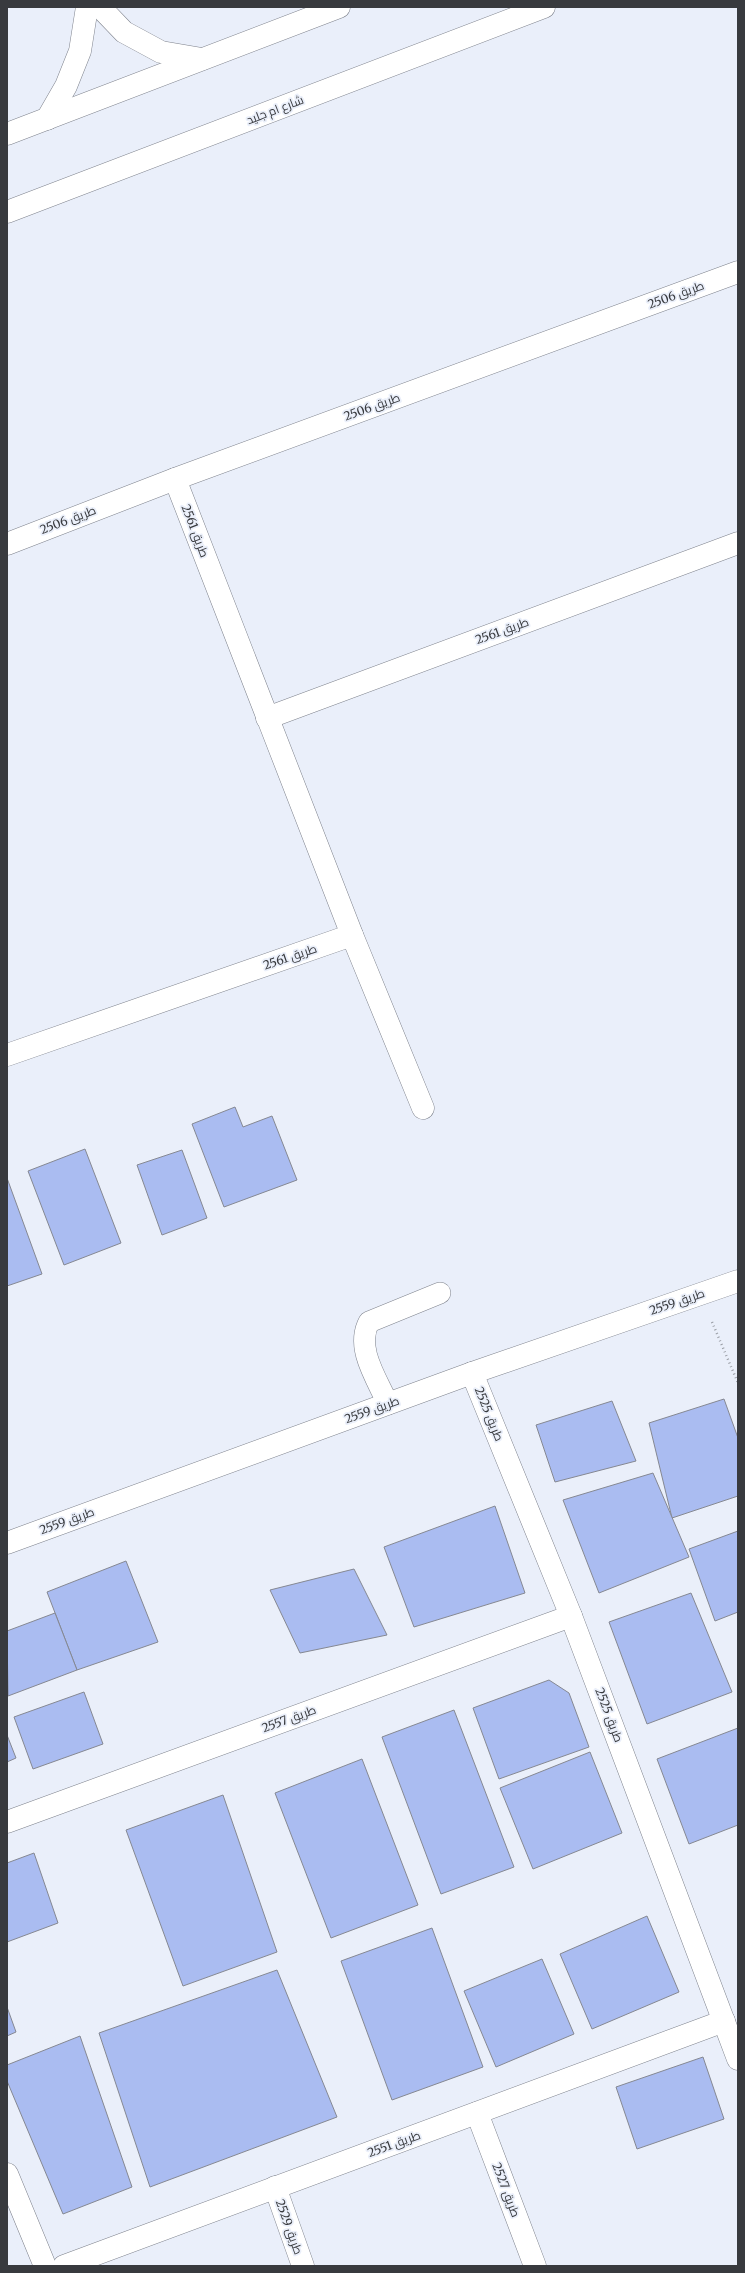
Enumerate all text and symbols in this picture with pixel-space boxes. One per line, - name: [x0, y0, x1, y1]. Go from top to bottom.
- street label: شارع ام جليد: [244, 92, 306, 128]
- street label: طريق 2506: [646, 277, 706, 312]
- street label: طريق 2506: [342, 389, 402, 424]
- street label: طريق 2506: [38, 502, 98, 537]
- street label: طريق 2561: [178, 502, 212, 560]
- street label: طريق 2561: [473, 614, 531, 647]
- street label: طريق 2561: [261, 940, 319, 973]
- street label: طريق 2559: [647, 1285, 706, 1318]
- street label: طريق 2525: [472, 1385, 507, 1443]
- street label: طريق 2559: [342, 1393, 401, 1426]
- street label: طريق 2559: [37, 1504, 96, 1537]
- street label: طريق 2525: [592, 1685, 627, 1744]
- street label: طريق 2557: [260, 1702, 318, 1735]
- street label: طريق 2551: [365, 2127, 422, 2160]
- street label: طريق 2527: [489, 2161, 524, 2219]
- street label: طريق 2529: [273, 2197, 306, 2257]

